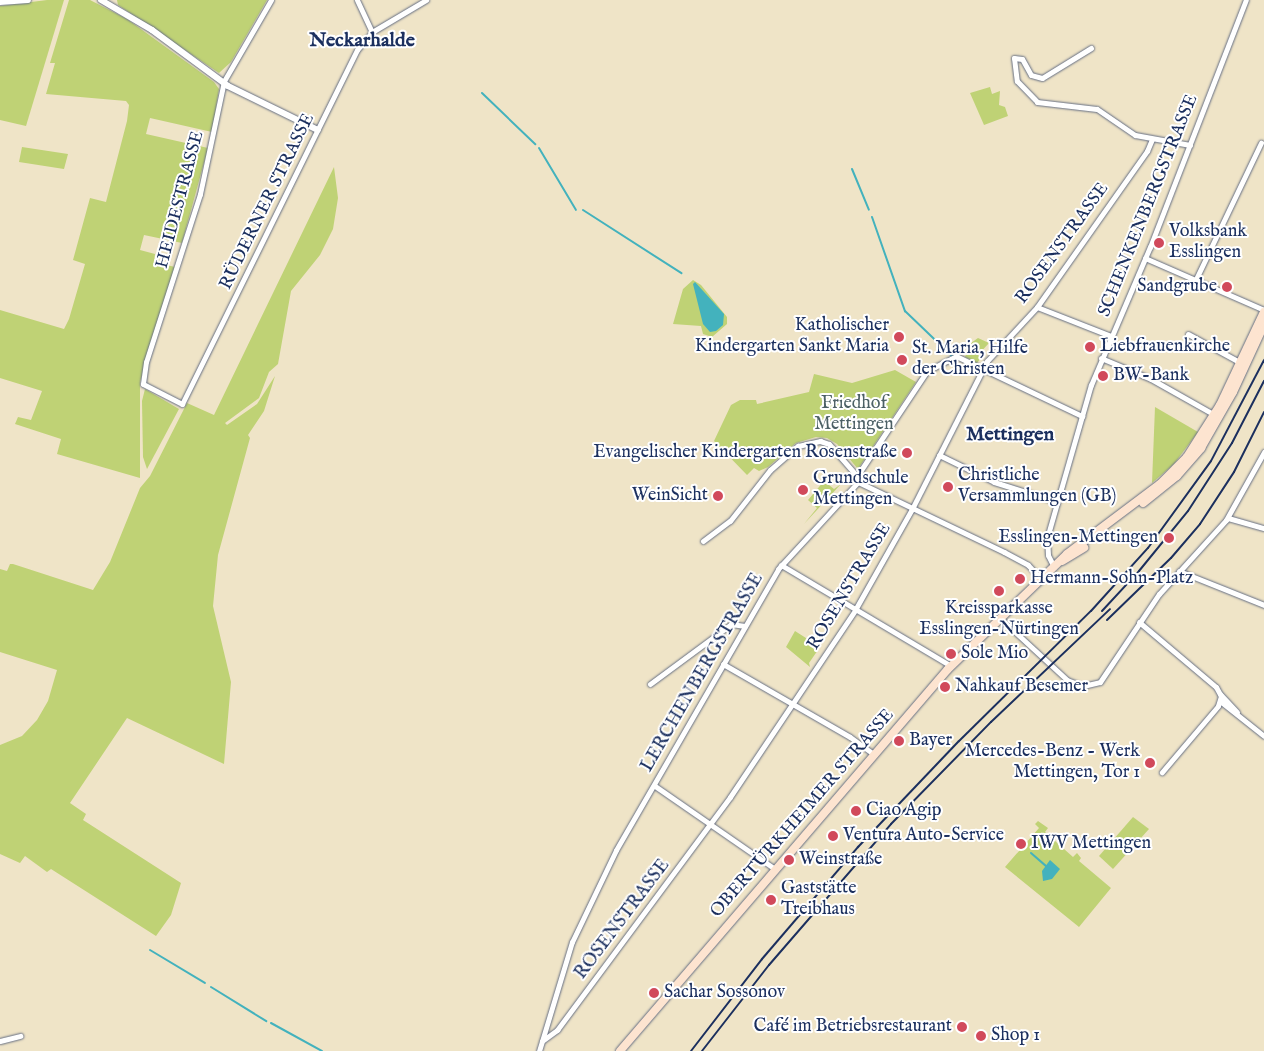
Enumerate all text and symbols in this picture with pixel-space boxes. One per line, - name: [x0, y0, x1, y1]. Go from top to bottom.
- district label: Neckarhalde: [309, 28, 415, 52]
- street label: SCHENKENBERGSTRASSE: [1094, 92, 1204, 320]
- street label: RÜDERNER STRASSE: [216, 110, 320, 294]
- street label: HEIDESTRASSE: [152, 129, 210, 271]
- street label: ROSENSTRASSE: [1012, 179, 1114, 309]
- place label: Volksbank Esslingen: [1169, 222, 1247, 264]
- marker: Volksbank Esslingen: [1153, 237, 1165, 249]
- place label: Sandgrube: [1137, 276, 1217, 298]
- marker: Sandgrube: [1221, 281, 1233, 293]
- place label: Katholischer Kindergarten Sankt Maria: [695, 316, 889, 358]
- marker: Katholischer Kindergarten Sankt Maria: [893, 331, 905, 343]
- place label: Liebfrauenkirche: [1100, 336, 1230, 358]
- place label: St. Maria, Hilfe der Christen: [912, 339, 1028, 382]
- marker: Liebfrauenkirche: [1084, 341, 1096, 353]
- marker: St. Maria, Hilfe der Christen: [896, 354, 908, 366]
- place label: BW-Bank: [1113, 365, 1189, 387]
- marker: BW-Bank: [1097, 370, 1109, 382]
- park label: Friedhof Mettingen: [814, 394, 894, 436]
- district label: Mettingen: [966, 422, 1054, 446]
- place label: Evangelischer Kindergarten Rosenstraße: [593, 442, 897, 464]
- marker: Evangelischer Kindergarten Rosenstraße: [901, 447, 913, 459]
- place label: Christliche Versammlungen (GB): [958, 466, 1116, 508]
- place label: Grundschule Mettingen: [813, 469, 908, 512]
- marker: Christliche Versammlungen (GB): [942, 481, 954, 493]
- marker: Grundschule Mettingen: [797, 484, 809, 496]
- place label: WeinSicht: [632, 485, 708, 507]
- marker: WeinSicht: [712, 490, 724, 502]
- street label: ROSENSTRASSE: [804, 520, 896, 654]
- place label: Esslingen-Mettingen: [998, 527, 1158, 549]
- marker: Esslingen-Mettingen: [1162, 531, 1176, 545]
- place label: Hermann-Sohn-Platz: [1030, 568, 1193, 590]
- street label: LERCHENBERGSTRASSE: [637, 570, 769, 776]
- marker: Hermann-Sohn-Platz: [1014, 573, 1026, 585]
- marker: Kreissparkasse Esslingen-Nürtingen: [993, 585, 1005, 597]
- place label: Kreissparkasse Esslingen-Nürtingen: [919, 599, 1079, 642]
- place label: Sole Mio: [961, 643, 1028, 665]
- marker: Sole Mio: [945, 648, 957, 660]
- place label: Nahkauf Besemer: [955, 676, 1088, 698]
- marker: Nahkauf Besemer: [939, 681, 951, 693]
- street label: OBERTÜRKHEIMER STRASSE: [707, 705, 899, 923]
- place label: Bayer: [909, 730, 952, 752]
- marker: Bayer: [893, 735, 905, 747]
- place label: Mercedes-Benz - Werk Mettingen, Tor 1: [965, 742, 1140, 784]
- marker: Mercedes-Benz - Werk Mettingen, Tor 1: [1144, 757, 1156, 769]
- place label: Ciao Agip: [866, 800, 941, 822]
- marker: Ciao Agip: [850, 805, 862, 817]
- place label: Ventura Auto-Service: [843, 825, 1004, 847]
- marker: Ventura Auto-Service: [827, 830, 839, 842]
- place label: IWV Mettingen: [1031, 833, 1151, 855]
- marker: IWV Mettingen: [1015, 838, 1027, 850]
- place label: Weinstraße: [799, 849, 882, 871]
- marker: Weinstraße: [783, 854, 795, 866]
- street label: ROSENSTRASSE: [571, 856, 675, 984]
- place label: Gaststätte Treibhaus: [781, 879, 856, 922]
- marker: Gaststätte Treibhaus: [765, 894, 777, 906]
- place label: Sachar Sossonov: [664, 982, 785, 1004]
- marker: Sachar Sossonov: [648, 987, 660, 999]
- place label: Café im Betriebsrestaurant: [754, 1016, 952, 1038]
- marker: Café im Betriebsrestaurant: [956, 1021, 968, 1033]
- place label: Shop 1: [991, 1025, 1040, 1047]
- marker: Shop 1: [975, 1030, 987, 1042]

